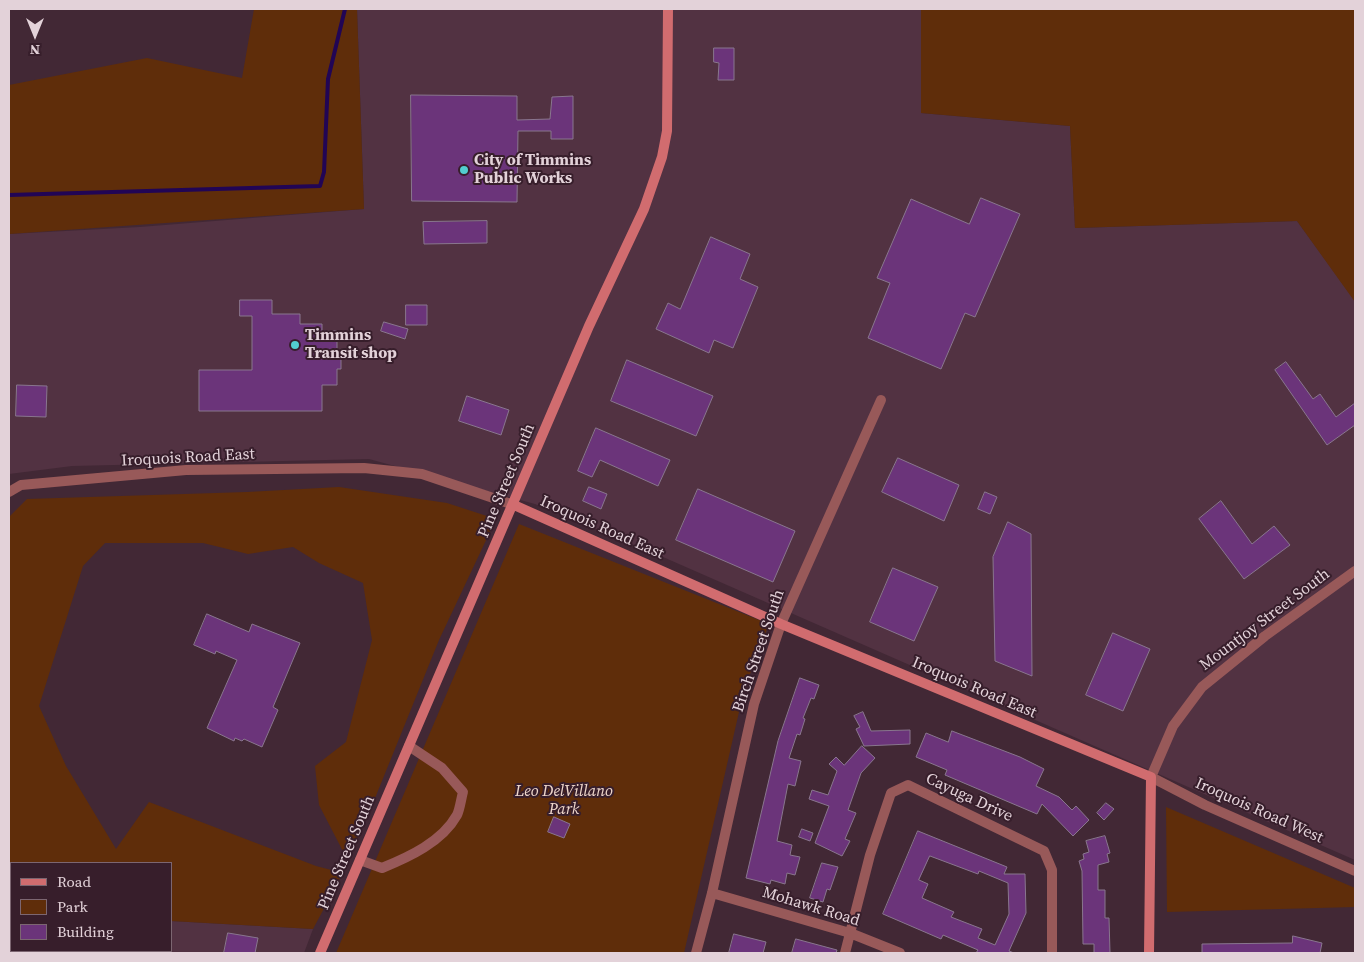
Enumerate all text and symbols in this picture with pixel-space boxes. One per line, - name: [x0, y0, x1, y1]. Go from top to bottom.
- north arrow: [10, 10, 60, 60]
- text: N: [30, 40, 40, 60]
- place label: City of Timmins Public Works: [474, 151, 591, 189]
- marker: City of Timmins Public Works: [458, 164, 470, 176]
- place label: Timmins Transit shop: [305, 326, 397, 364]
- marker: Timmins Transit shop: [289, 339, 301, 351]
- street label: Pine Street South: [474, 421, 540, 541]
- street label: Iroquois Road East: [121, 445, 255, 471]
- street label: Iroquois Road East: [537, 492, 667, 564]
- street label: Mountjoy Street South: [1196, 565, 1334, 675]
- street label: Birch Street South: [729, 587, 789, 715]
- street label: Iroquois Road East: [909, 653, 1039, 723]
- street label: Cayuga Drive: [922, 769, 1016, 827]
- street label: Iroquois Road West: [1192, 774, 1326, 848]
- park label: Leo DelVillano Park: [515, 782, 613, 820]
- street label: Pine Street South: [314, 793, 380, 913]
- legend: [10, 862, 172, 952]
- text: Road: [57, 871, 91, 892]
- street label: Mohawk Road: [760, 883, 862, 931]
- text: Park: [57, 896, 88, 917]
- text: Building: [57, 921, 114, 942]

